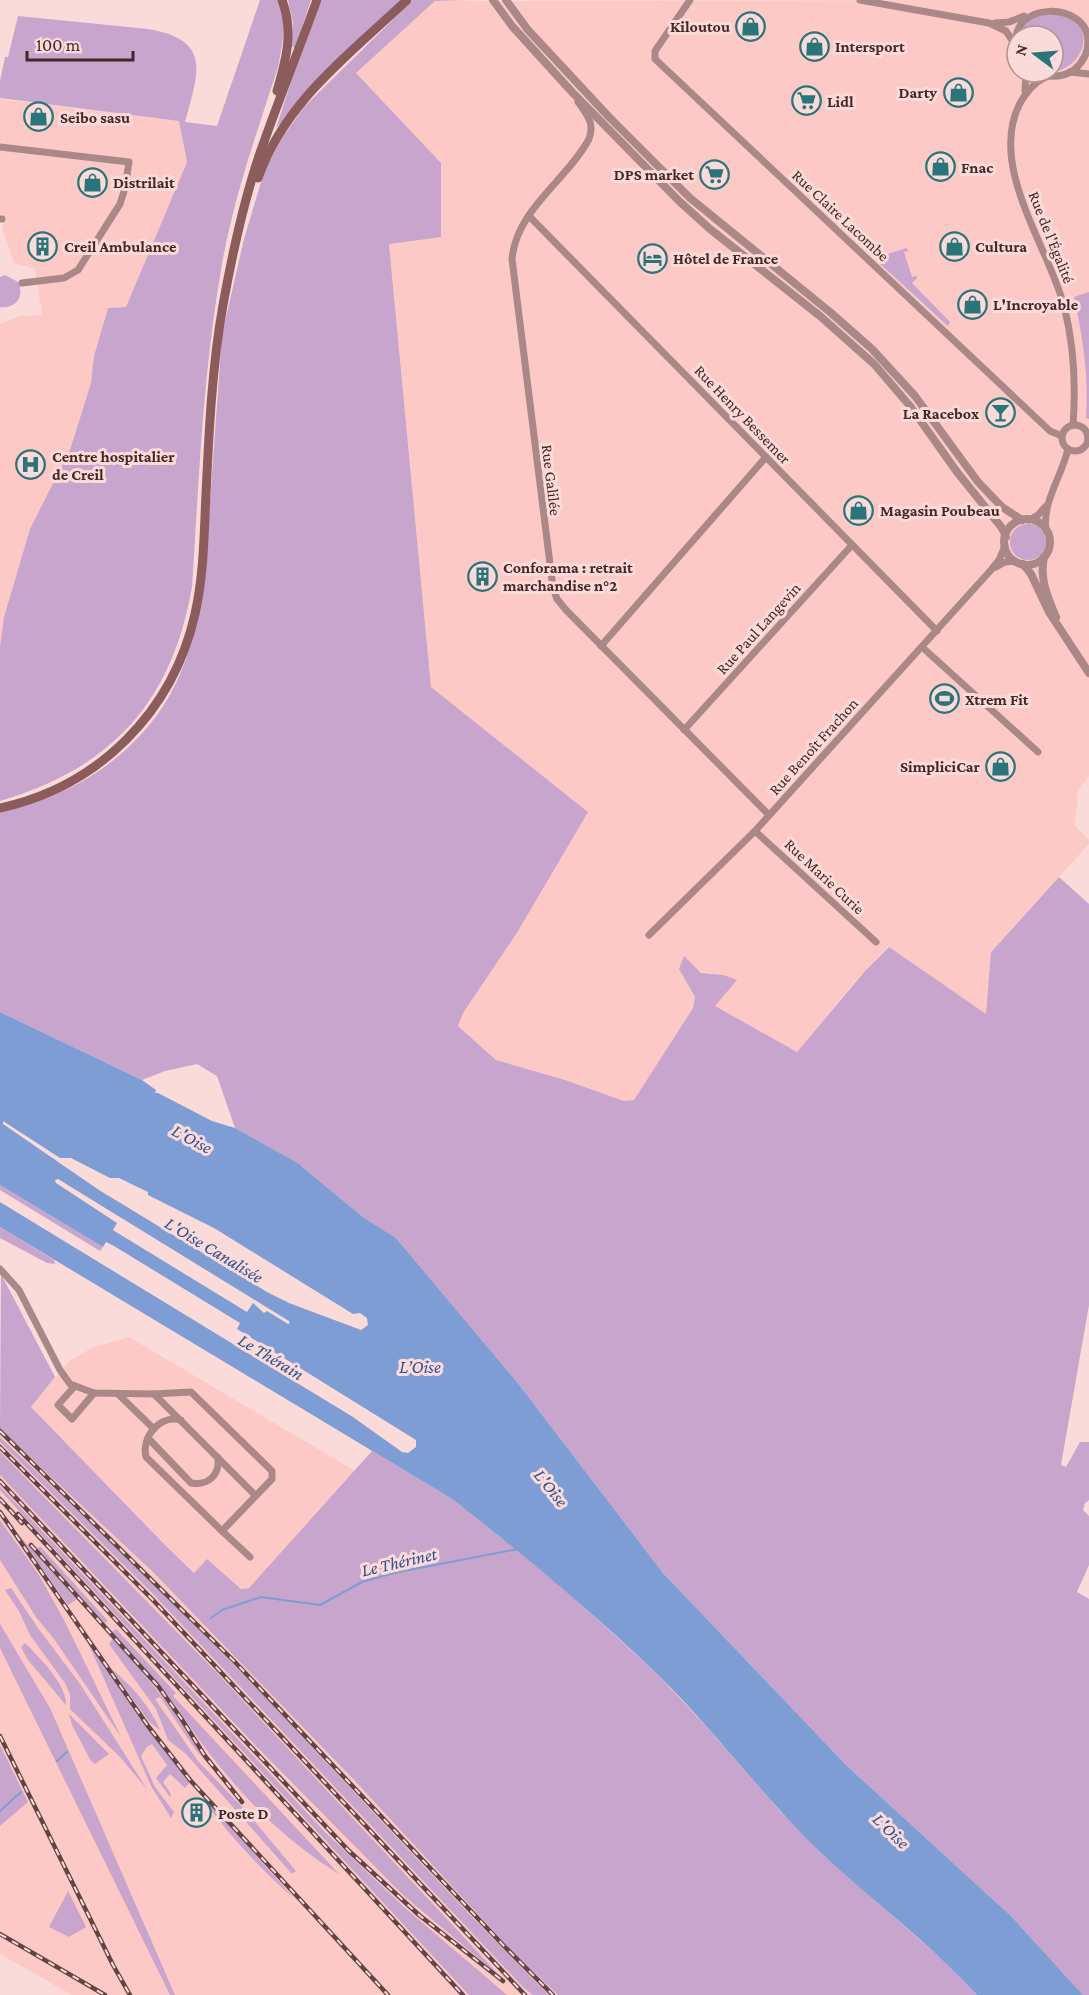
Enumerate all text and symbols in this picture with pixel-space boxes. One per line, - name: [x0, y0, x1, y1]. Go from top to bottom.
- shop icon: Kiloutou: [735, 10, 767, 42]
- place label: Kiloutou: [670, 18, 730, 35]
- scale bar: [27, 24, 134, 62]
- north arrow: [1005, 24, 1065, 84]
- shop icon: Intersport: [798, 30, 830, 62]
- text: 100 m: [36, 35, 81, 55]
- place label: Intersport: [835, 38, 905, 55]
- text: N: [1011, 42, 1031, 58]
- shop icon: Darty: [942, 76, 974, 108]
- place label: Darty: [898, 84, 937, 101]
- supermarket icon: Lidl: [790, 85, 822, 117]
- place label: Lidl: [827, 93, 854, 110]
- shop icon: Seibo sasu: [23, 101, 55, 133]
- place label: Seibo sasu: [60, 109, 130, 126]
- shop icon: Fnac: [924, 151, 956, 183]
- supermarket icon: DPS market: [699, 158, 731, 190]
- place label: Fnac: [961, 159, 993, 176]
- shop icon: Distrilait: [76, 166, 108, 198]
- place label: DPS market: [614, 166, 694, 183]
- street label: Rue Claire Lacombe: [789, 166, 892, 264]
- place label: Distrilait: [113, 174, 175, 191]
- street label: Rue de l'Égalité: [1024, 189, 1078, 286]
- building icon: Creil Ambulance: [27, 230, 59, 262]
- shop icon: Cultura: [938, 230, 970, 262]
- place label: Creil Ambulance: [64, 238, 177, 255]
- place label: Cultura: [975, 238, 1027, 255]
- hotel icon: Hôtel de France: [636, 242, 668, 274]
- place label: Hôtel de France: [673, 250, 779, 267]
- shop icon: L'Incroyable: [956, 288, 988, 320]
- place label: L'Incroyable: [993, 296, 1079, 313]
- street label: Rue Henry Bessemer: [691, 362, 794, 468]
- bar icon: La Racebox: [984, 397, 1016, 429]
- place label: La Racebox: [903, 405, 980, 422]
- street label: Rue Galilée: [539, 444, 564, 517]
- place label: Centre hospitalier de Creil: [52, 448, 175, 483]
- hospital icon: Centre hospitalier de Creil: [15, 449, 47, 481]
- shop icon: Magasin Poubeau: [843, 494, 875, 526]
- place label: Magasin Poubeau: [880, 502, 1000, 519]
- place label: Conforama : retrait marchandise n°2: [503, 559, 633, 594]
- building icon: Conforama : retrait marchandise n°2: [466, 560, 498, 592]
- street label: Rue Paul Langevin: [713, 579, 805, 678]
- sports icon: Xtrem Fit: [928, 683, 960, 715]
- place label: Xtrem Fit: [965, 691, 1029, 708]
- street label: Rue Benoît Frachon: [765, 694, 862, 798]
- shop icon: SimpliciCar: [985, 750, 1017, 782]
- place label: SimpliciCar: [900, 758, 981, 775]
- street label: Rue Marie Curie: [781, 835, 868, 918]
- water label: L'Oise: [169, 1120, 216, 1158]
- water label: L'Oise Canalisée: [161, 1213, 267, 1287]
- water label: Le Thérain: [235, 1330, 307, 1384]
- water label: L’Oise: [399, 1357, 441, 1377]
- water label: L'Oise: [530, 1465, 572, 1511]
- water label: Le Thérinet: [359, 1543, 439, 1580]
- building icon: Poste D: [181, 1797, 213, 1829]
- place label: Poste D: [218, 1805, 269, 1822]
- water label: L'Oise: [869, 1809, 913, 1853]

